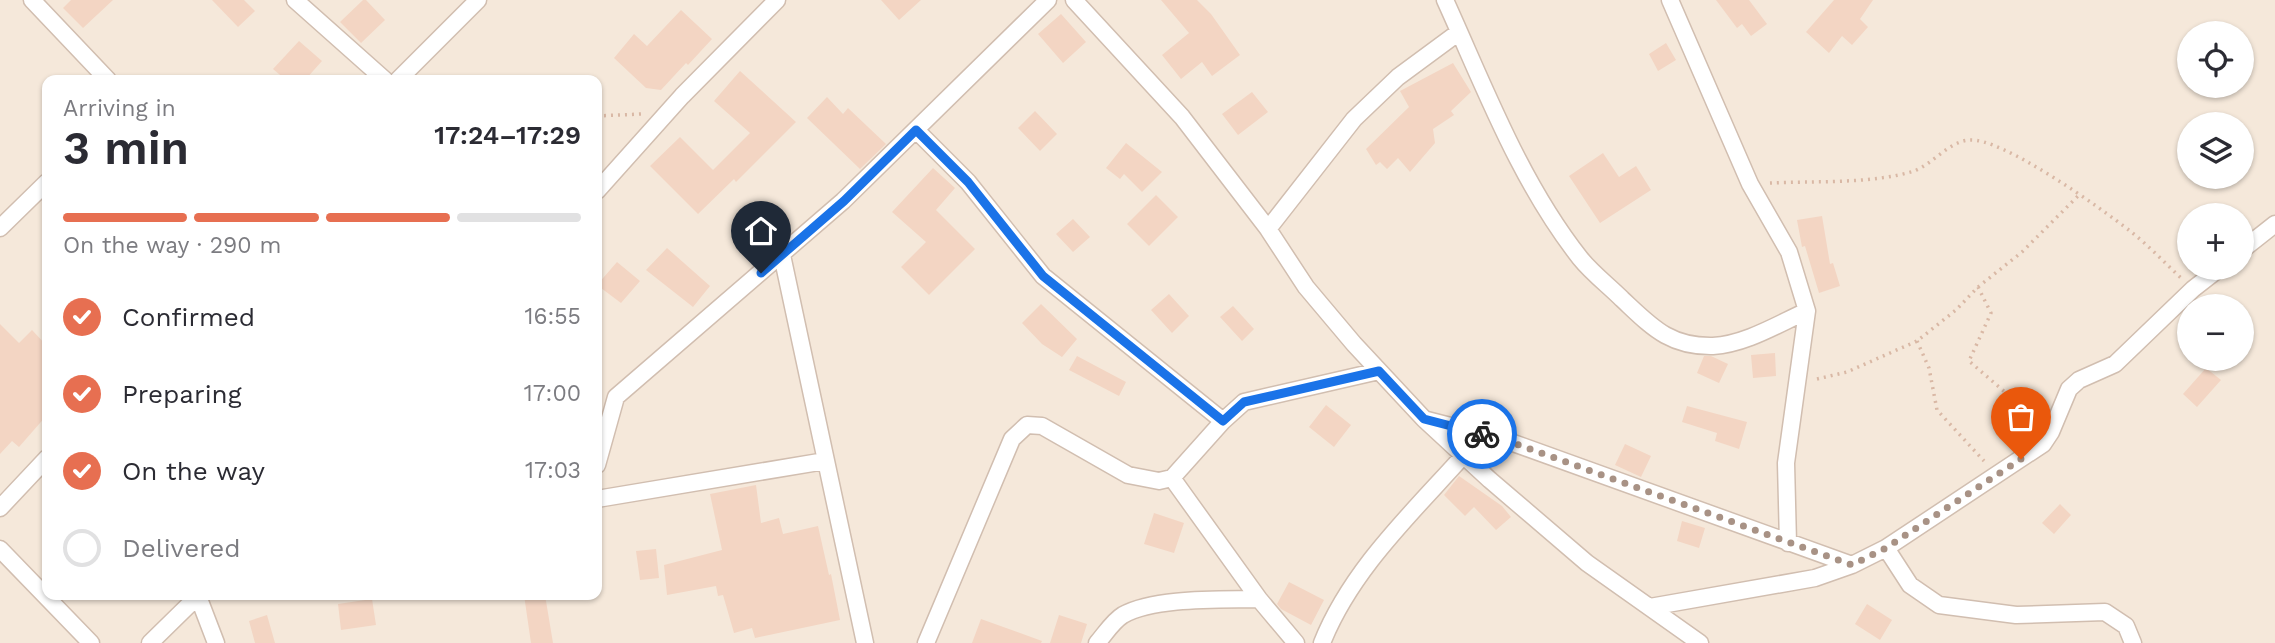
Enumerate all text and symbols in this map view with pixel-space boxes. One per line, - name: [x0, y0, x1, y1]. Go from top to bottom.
- map controls: [2177, 21, 2254, 371]
- button: locate: [2177, 21, 2254, 98]
- text: Arriving in: [63, 95, 176, 122]
- button: layers: [2177, 112, 2254, 189]
- text: 17:24–17:29: [434, 120, 581, 150]
- text: 3 min: [63, 121, 189, 175]
- pin: [731, 201, 791, 273]
- button: +: [2177, 203, 2254, 280]
- icon: home: [742, 212, 780, 250]
- text: On the way · 290 m: [63, 232, 281, 259]
- button: −: [2177, 294, 2254, 371]
- icon: check: [63, 298, 101, 336]
- text: Confirmed: [122, 302, 255, 332]
- text: 16:55: [524, 303, 581, 330]
- icon: check: [63, 375, 101, 413]
- text: Preparing: [122, 379, 242, 409]
- text: 17:00: [524, 380, 581, 407]
- pin: [1991, 387, 2051, 459]
- icon: bag: [2002, 398, 2040, 436]
- courier: [1447, 399, 1517, 469]
- icon: bike: [1463, 415, 1501, 453]
- icon: check: [63, 452, 101, 490]
- text: On the way: [122, 456, 265, 486]
- text: 17:03: [525, 457, 581, 484]
- text: Delivered: [122, 533, 241, 563]

